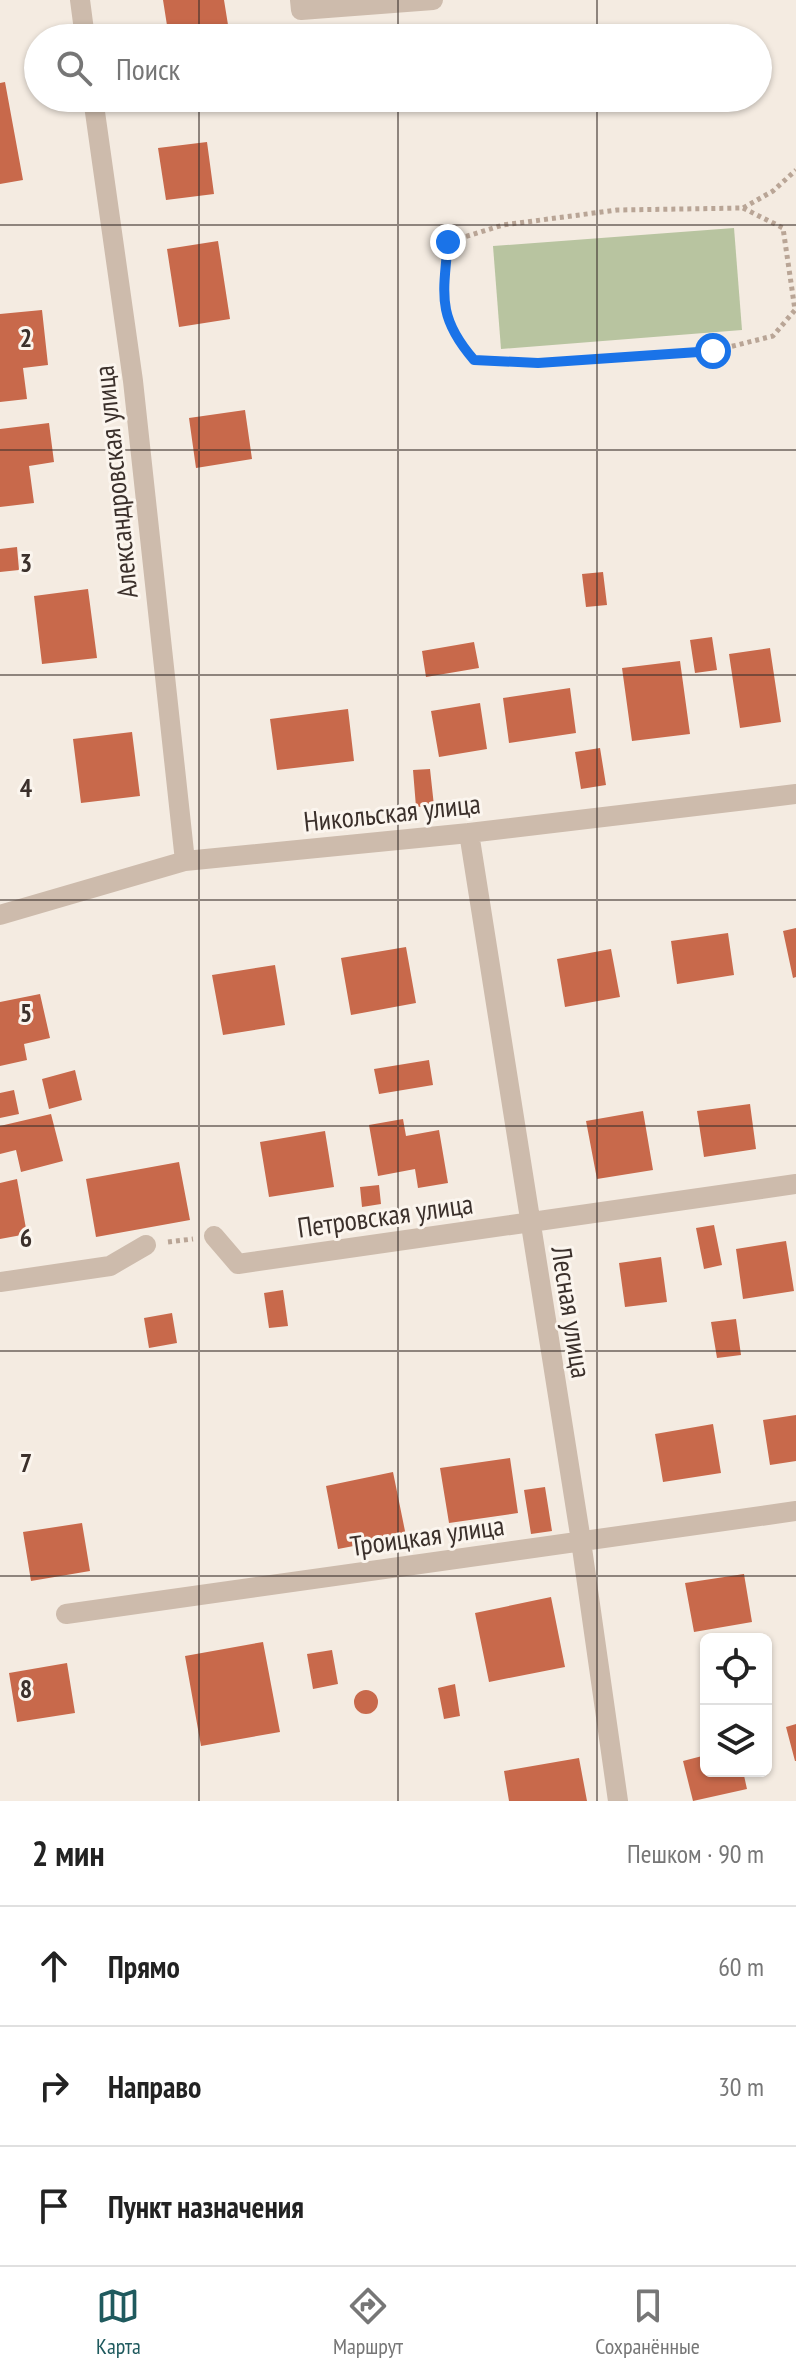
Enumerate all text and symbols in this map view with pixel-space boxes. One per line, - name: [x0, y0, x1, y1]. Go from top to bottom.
- search box: [24, 24, 772, 112]
- icon: search: [52, 46, 96, 90]
- text: Поиск: [116, 49, 180, 88]
- route end: [430, 224, 466, 260]
- text: 2: [20, 321, 32, 354]
- route start: [695, 333, 731, 369]
- street label: Александровская улица: [84, 364, 146, 600]
- text: 3: [20, 546, 32, 579]
- text: 4: [20, 771, 33, 804]
- street label: Никольская улица: [302, 784, 482, 840]
- text: 5: [20, 996, 32, 1029]
- street label: Петровская улица: [295, 1184, 475, 1246]
- text: 6: [20, 1221, 32, 1254]
- street label: Лесная улица: [543, 1243, 601, 1380]
- text: 7: [20, 1446, 32, 1479]
- street label: Троицкая улица: [348, 1506, 506, 1564]
- map controls: [700, 1633, 772, 1777]
- button: locate: [700, 1633, 772, 1705]
- text: 8: [20, 1672, 32, 1705]
- button: layers: [700, 1705, 772, 1777]
- text: 2 мин: [32, 1831, 105, 1875]
- text: Пешком · 90 m: [627, 1837, 764, 1870]
- icon: ahead: [32, 1944, 76, 1988]
- text: Прямо: [108, 1947, 180, 1986]
- text: 60 m: [718, 1950, 764, 1983]
- icon: right: [32, 2064, 76, 2108]
- text: Направо: [108, 2067, 201, 2106]
- text: 30 m: [718, 2070, 764, 2103]
- icon: arrive: [32, 2184, 76, 2228]
- text: Пункт назначения: [108, 2187, 304, 2226]
- tab: Карта: [96, 2284, 141, 2360]
- tab: Маршрут: [333, 2284, 403, 2360]
- tab: Сохранённые: [595, 2284, 700, 2360]

